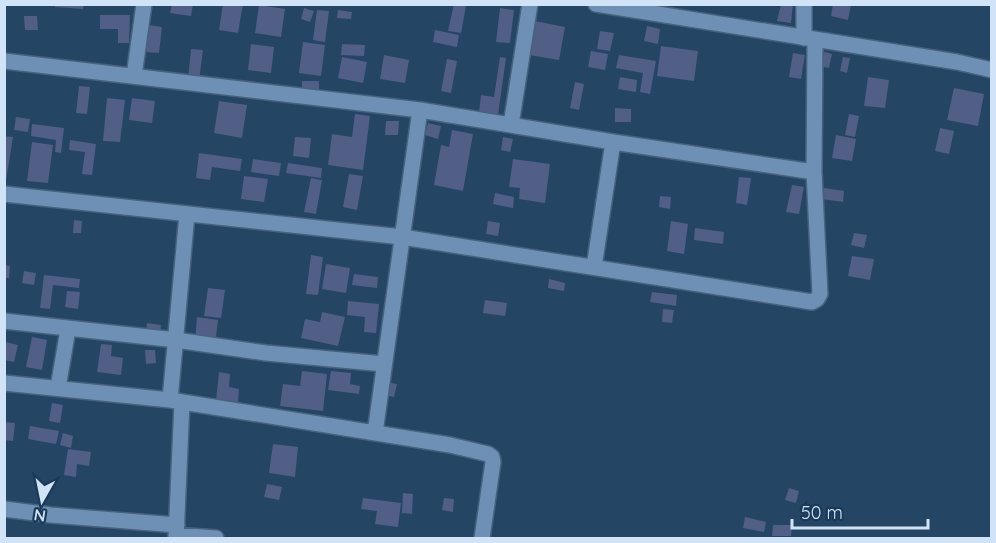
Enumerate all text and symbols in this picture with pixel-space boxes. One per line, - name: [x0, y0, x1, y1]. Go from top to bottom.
- north arrow: [12, 471, 72, 531]
- scale bar: [792, 492, 928, 530]
- text: 50 m: [801, 501, 843, 524]
- text: N: [32, 505, 47, 527]

